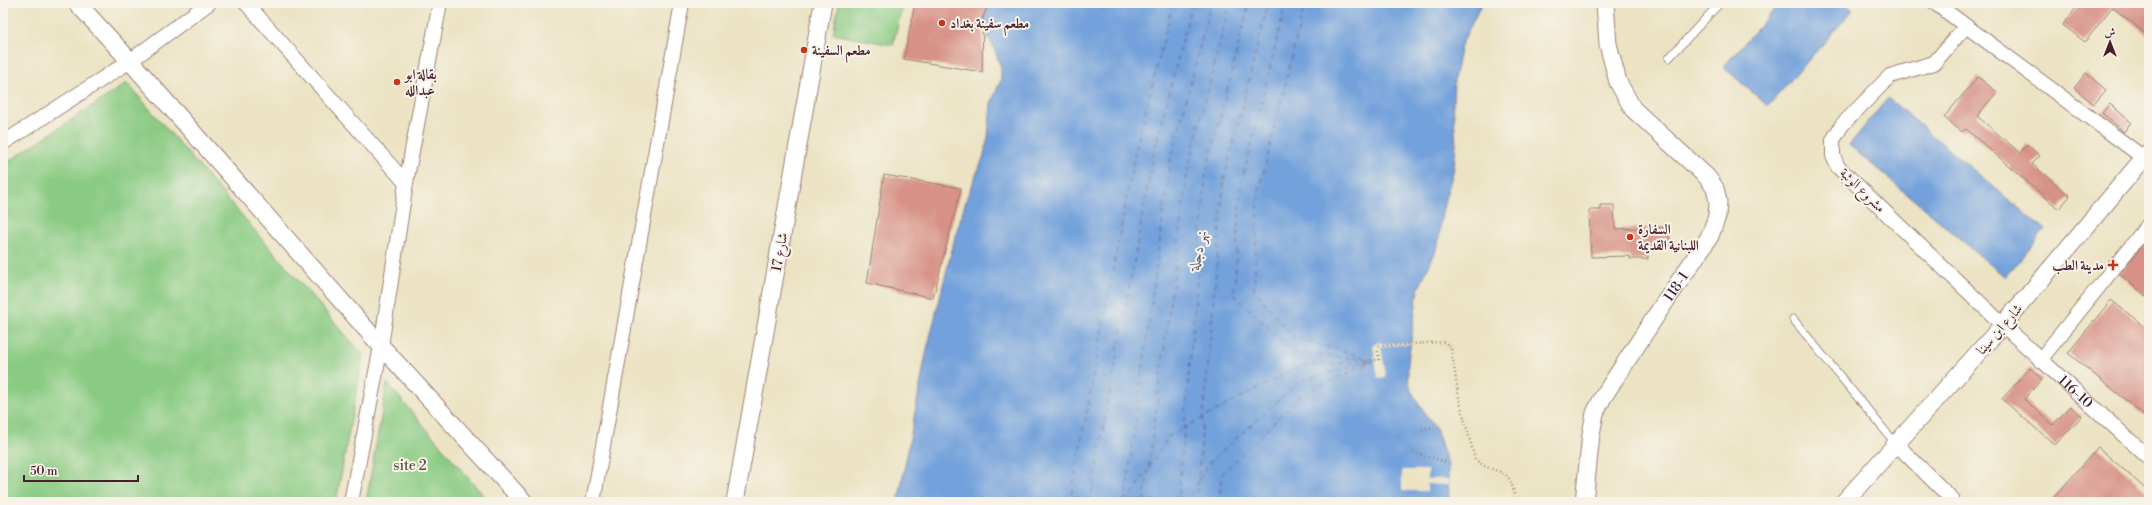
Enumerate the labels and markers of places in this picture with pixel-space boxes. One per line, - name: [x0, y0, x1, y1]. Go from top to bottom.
- place label: مطعم سفينة بغداد: [950, 15, 1029, 36]
- marker: مطعم سفينة بغداد: [937, 18, 947, 28]
- place label: مطعم السفينة: [812, 42, 871, 63]
- marker: مطعم السفينة: [799, 45, 809, 55]
- place label: بقالة ابو عبدالله: [403, 66, 437, 100]
- marker: بقالة ابو عبدالله: [392, 77, 402, 87]
- place label: السفارة اللبنانية القديمة: [1638, 221, 1699, 255]
- marker: السفارة اللبنانية القديمة: [1625, 232, 1635, 242]
- place label: مدينة الطب: [2052, 257, 2104, 275]
- marker: مدينة الطب: [2107, 259, 2119, 271]

